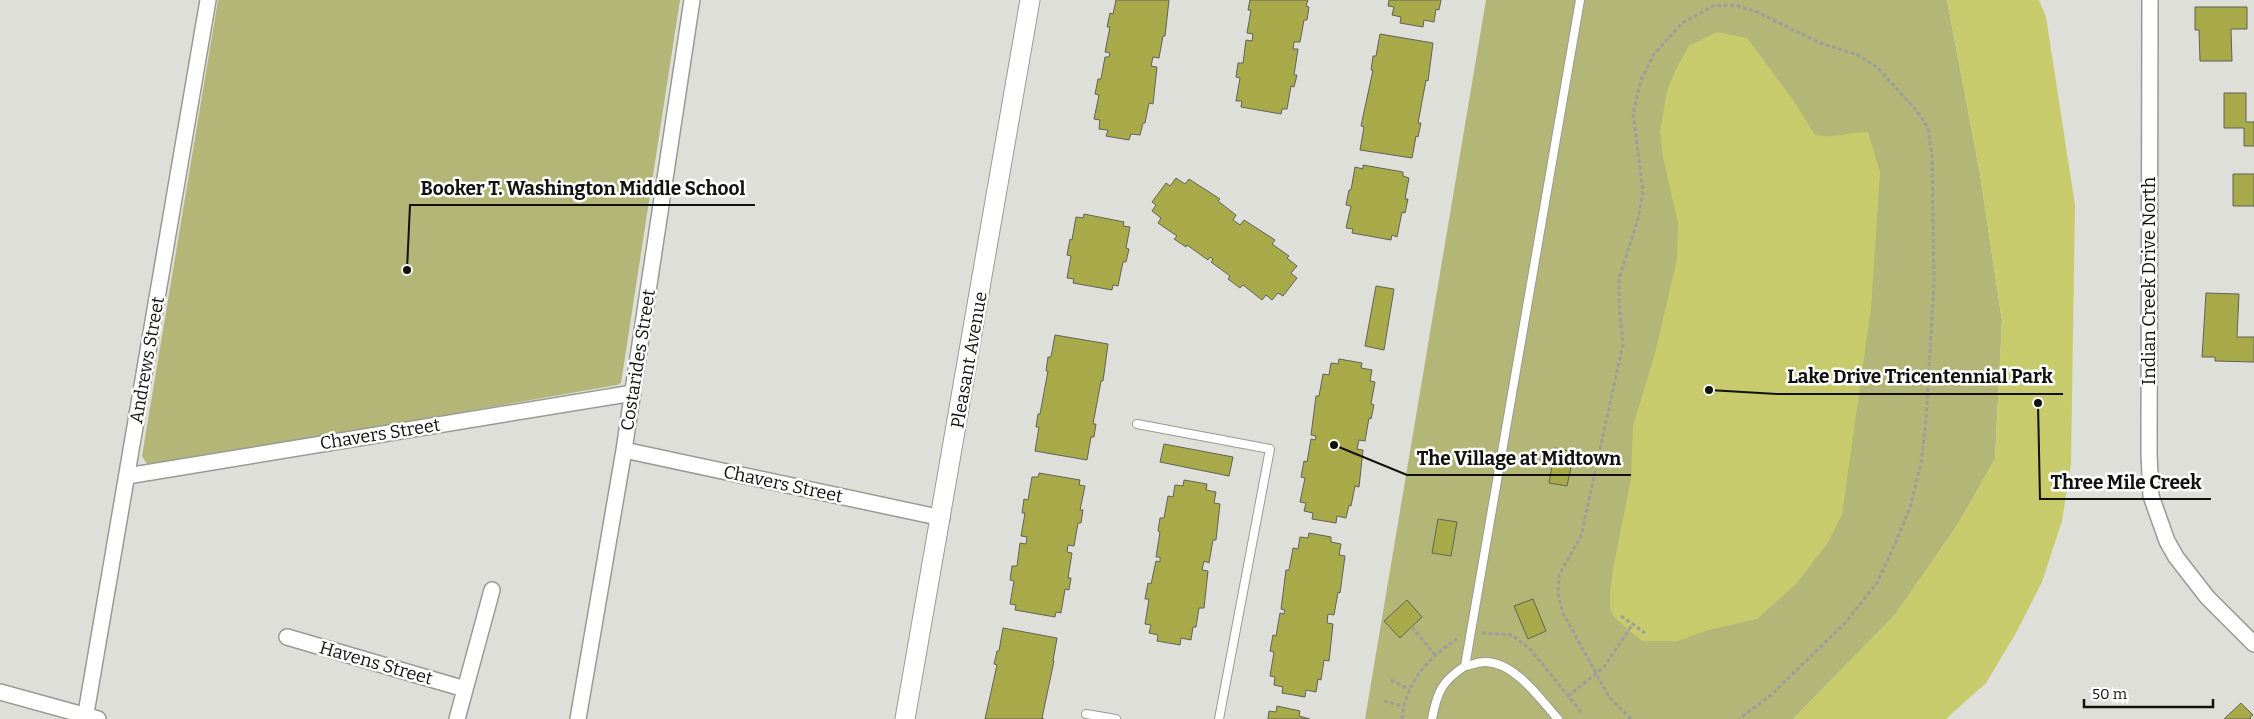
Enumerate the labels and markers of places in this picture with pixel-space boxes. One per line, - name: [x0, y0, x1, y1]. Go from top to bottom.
- callout: Booker T. Washington Middle School: [410, 171, 755, 205]
- callout: Lake Drive Tricentennial Park: [1777, 360, 2063, 394]
- callout: The Village at Midtown: [1407, 441, 1631, 475]
- callout: Three Mile Creek: [2040, 465, 2211, 499]

